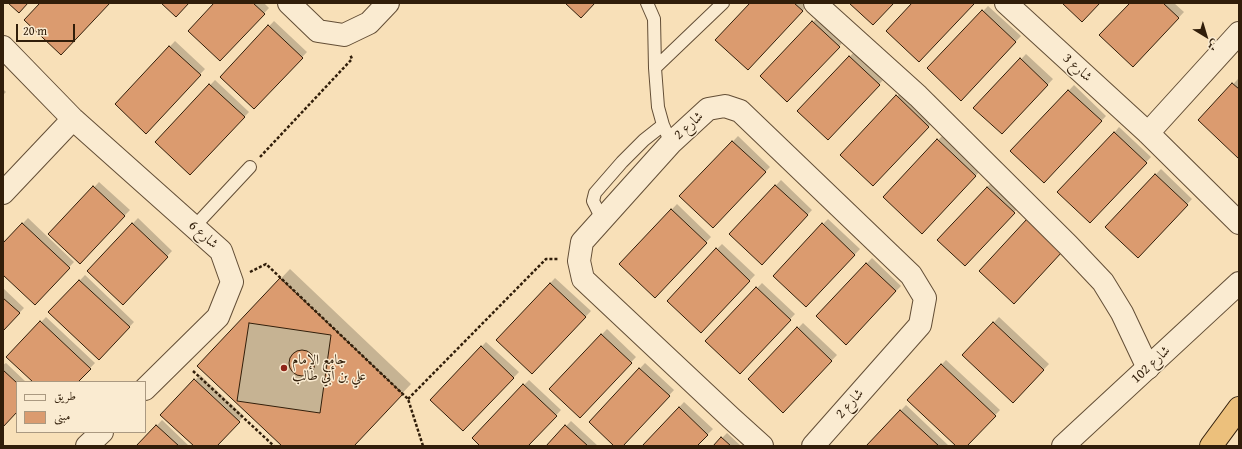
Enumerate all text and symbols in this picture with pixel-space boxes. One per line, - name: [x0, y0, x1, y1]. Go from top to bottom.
- scale bar: [18, 16, 77, 42]
- north arrow: [1186, 16, 1226, 56]
- text: 20 m: [23, 22, 47, 39]
- text: ش: [1204, 36, 1223, 55]
- street label: شارع 3: [1059, 50, 1095, 86]
- street label: شارع 2: [671, 108, 707, 144]
- street label: شارع 6: [185, 217, 221, 253]
- street label: شارع 102: [1128, 343, 1174, 387]
- place label: جامع الإمام علي بن أبي طالب: [292, 352, 366, 384]
- marker: جامع الإمام علي بن أبي طالب: [279, 363, 289, 373]
- legend: [16, 381, 146, 433]
- street label: شارع 2: [832, 386, 868, 422]
- text: طريق: [54, 387, 76, 404]
- text: مبنى: [54, 407, 70, 424]

